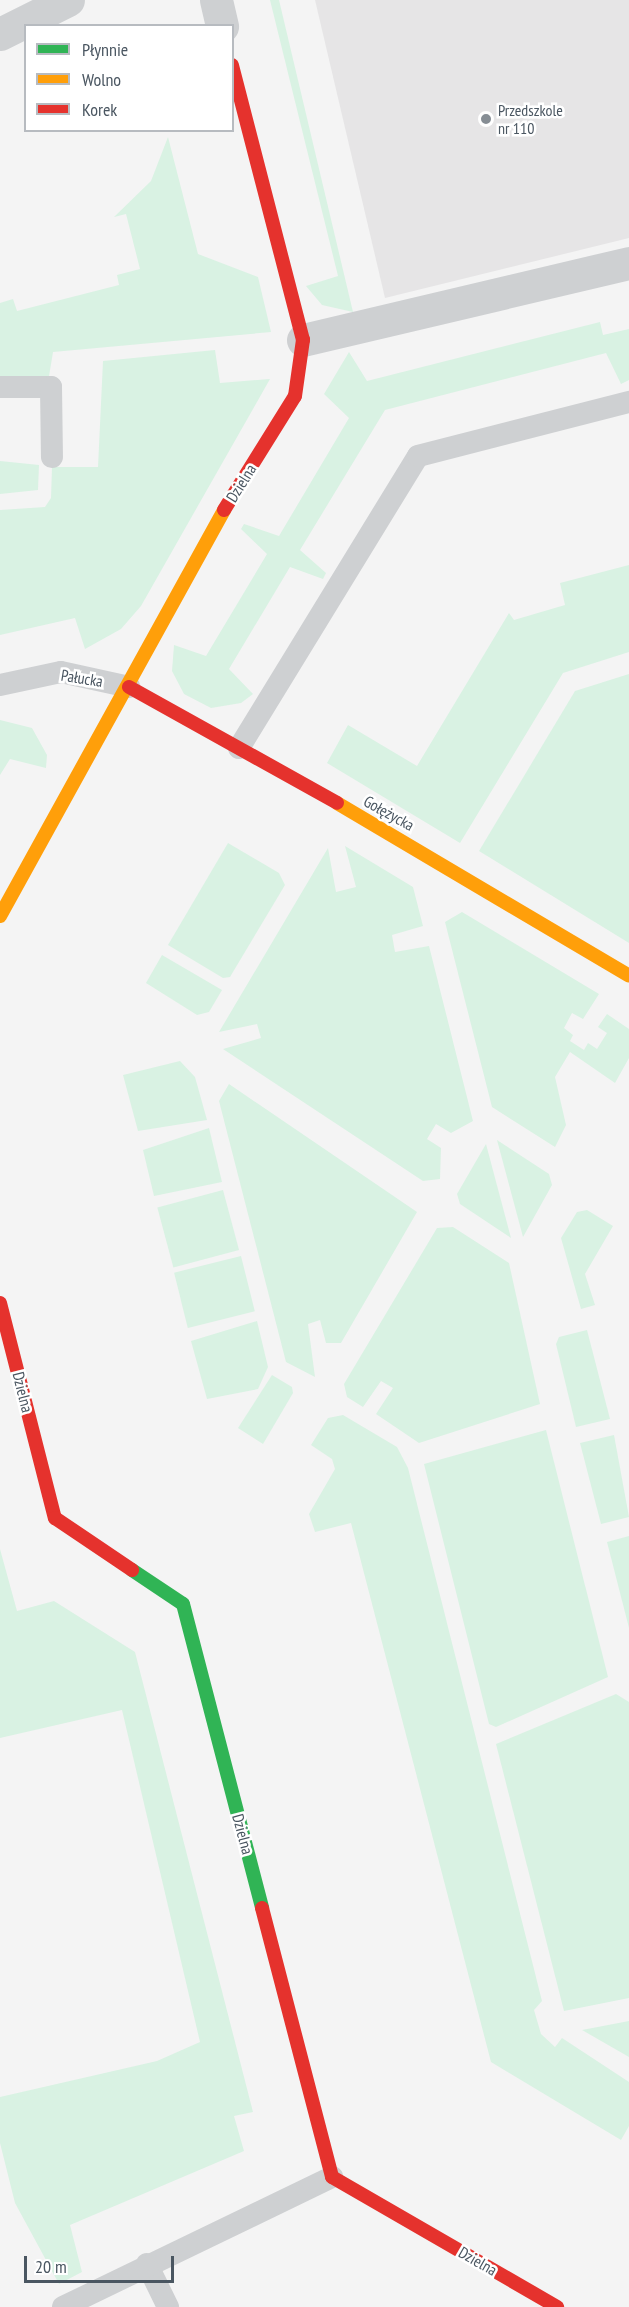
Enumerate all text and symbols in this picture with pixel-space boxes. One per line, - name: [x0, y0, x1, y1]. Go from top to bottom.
- legend: [24, 24, 234, 132]
- text: Płynnie: [82, 38, 128, 61]
- text: Wolno: [82, 68, 121, 91]
- text: Korek: [82, 98, 117, 121]
- place label: Przedszkole nr 110: [498, 100, 563, 138]
- marker: Przedszkole nr 110: [479, 112, 493, 126]
- street label: Dzielna: [222, 460, 260, 506]
- street label: Pałucka: [60, 665, 104, 691]
- street label: Gołężycka: [360, 791, 418, 835]
- street label: Dzielna: [9, 1370, 37, 1414]
- street label: Dzielna: [228, 1812, 258, 1856]
- street label: Dzielna: [455, 2242, 501, 2280]
- scale bar: [27, 2244, 177, 2282]
- text: 20 m: [35, 2255, 67, 2278]

